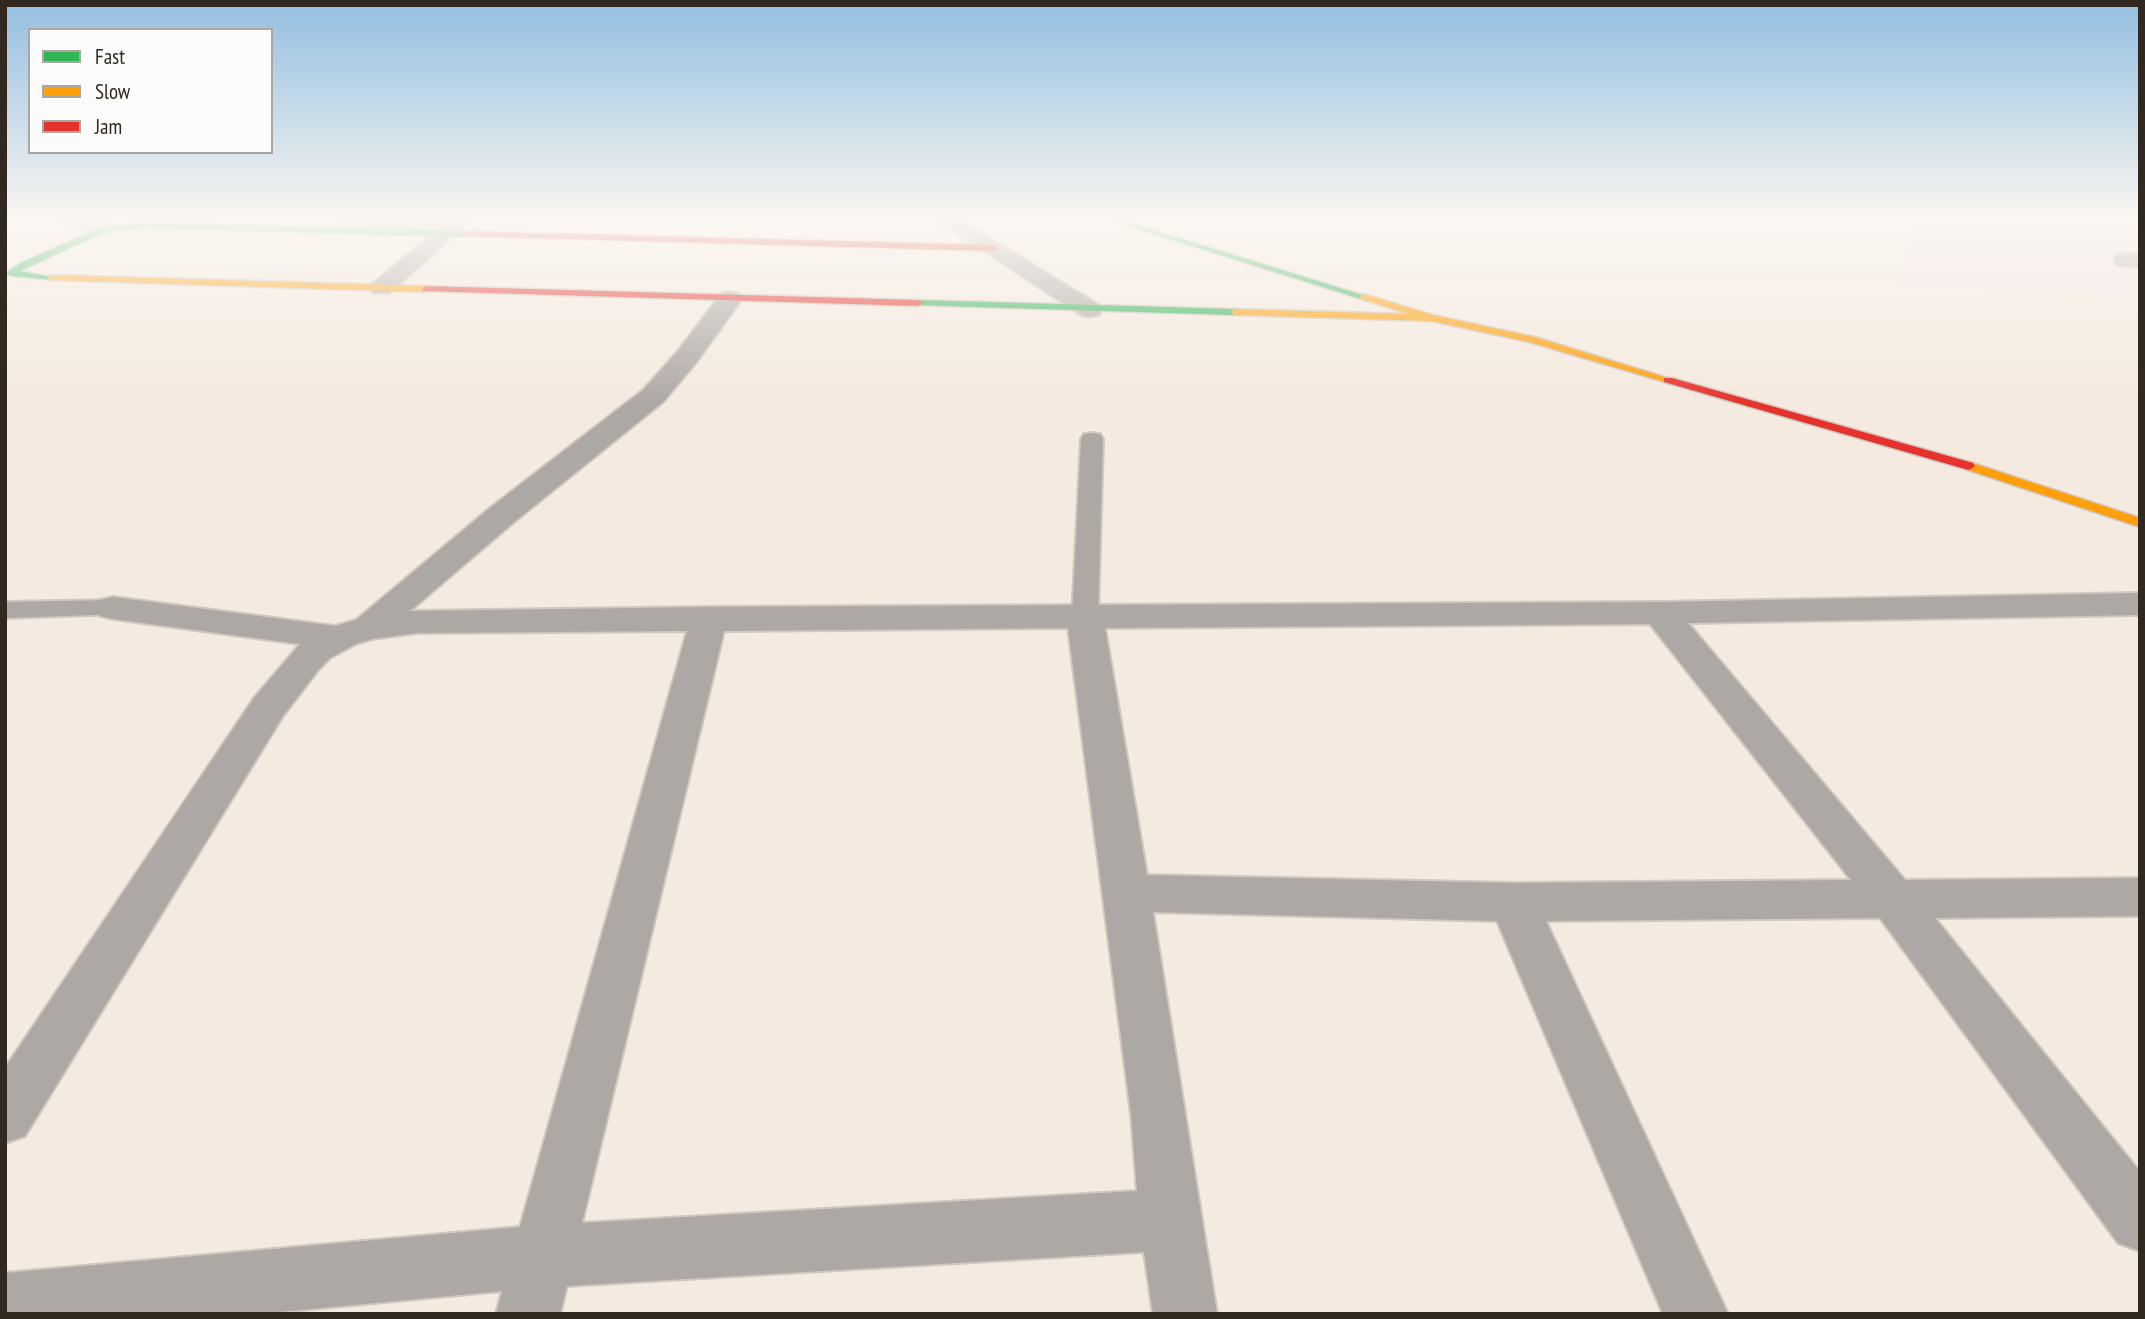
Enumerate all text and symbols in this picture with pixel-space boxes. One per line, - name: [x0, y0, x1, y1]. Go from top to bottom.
- legend: [28, 28, 273, 154]
- text: Fast: [95, 43, 125, 70]
- text: Slow: [95, 78, 130, 105]
- text: Jam: [95, 113, 122, 140]

